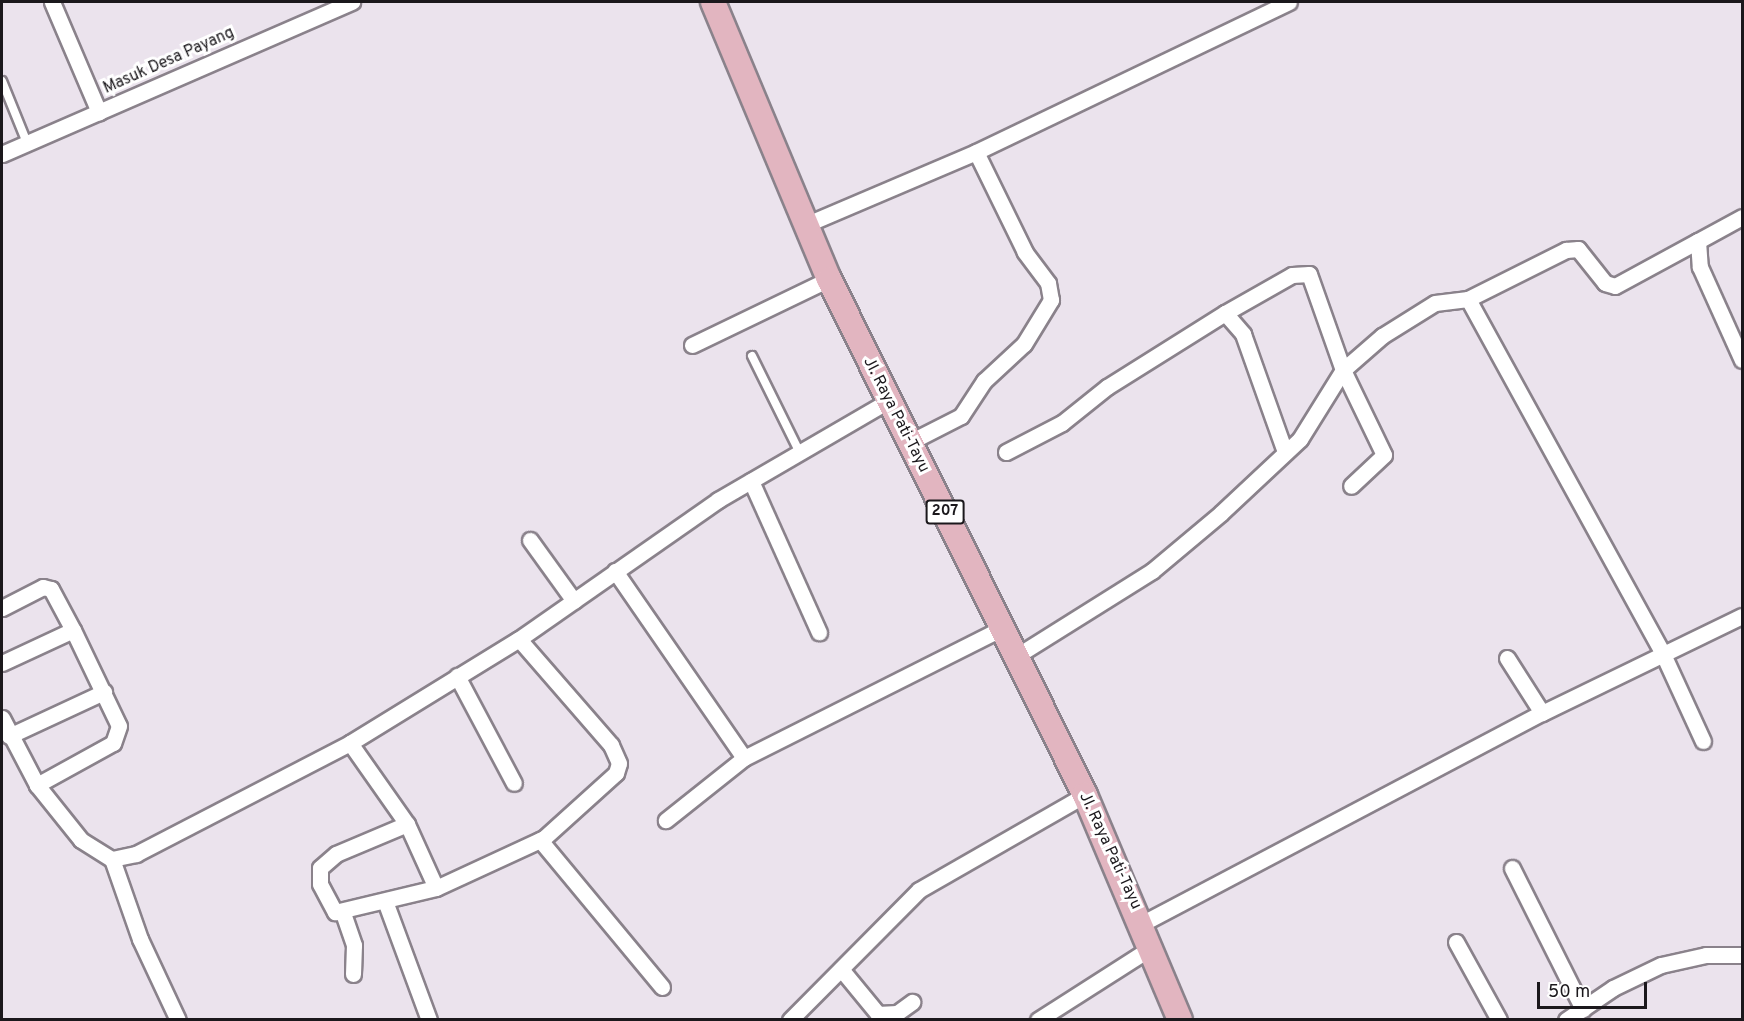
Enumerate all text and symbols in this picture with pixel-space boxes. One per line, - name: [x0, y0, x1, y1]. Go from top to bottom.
- street label: Masuk Desa Payang: [101, 23, 237, 99]
- street label: Jl. Raya Pati-Tayu: [859, 354, 933, 476]
- road number: 207: [926, 500, 964, 524]
- street label: Jl. Raya Pati-Tayu: [1074, 789, 1146, 913]
- scale bar: [1540, 970, 1650, 1008]
- text: 50 m: [1548, 981, 1590, 1004]

